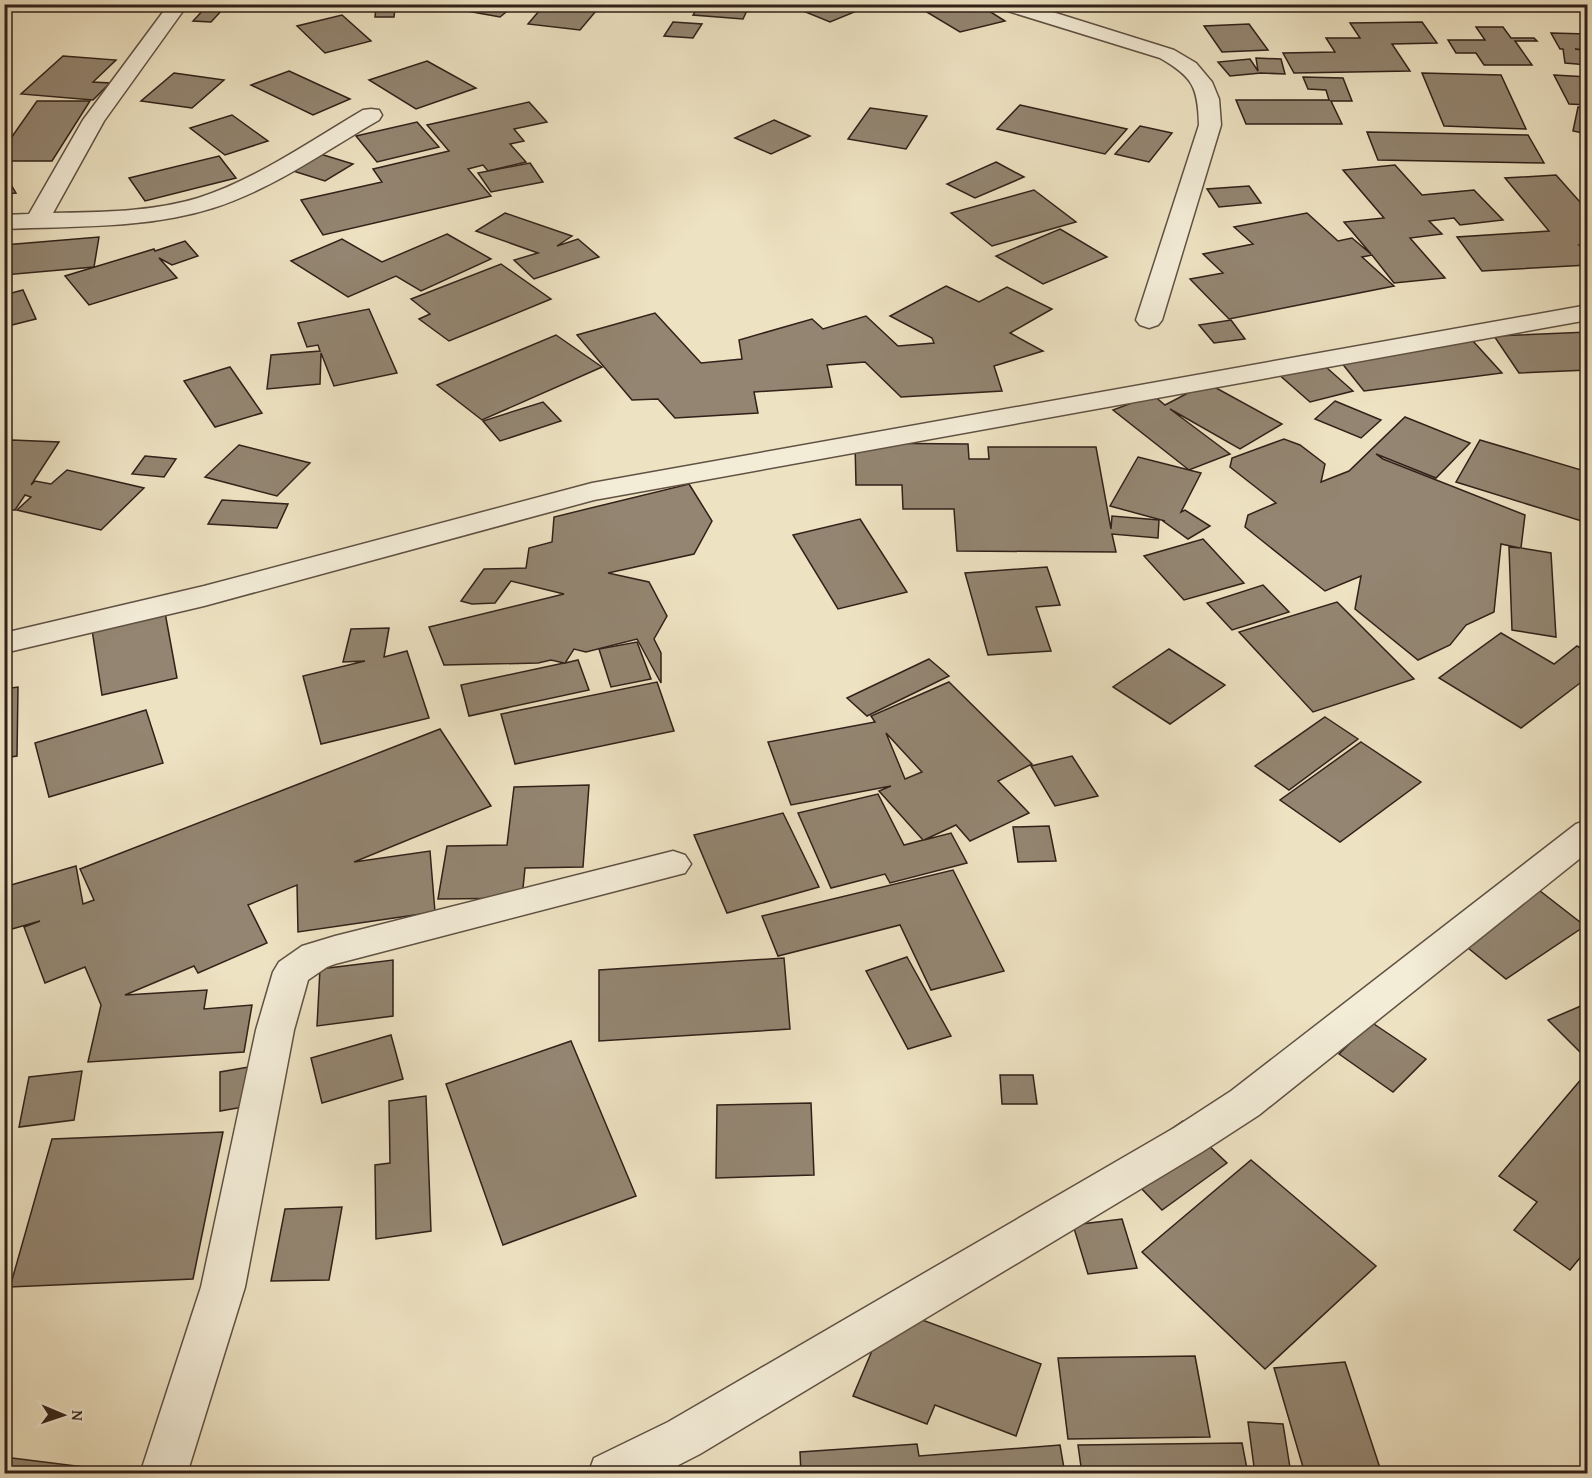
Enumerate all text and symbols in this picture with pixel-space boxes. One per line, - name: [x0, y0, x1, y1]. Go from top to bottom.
- north arrow: [33, 1385, 93, 1445]
- text: N: [66, 1410, 90, 1422]

